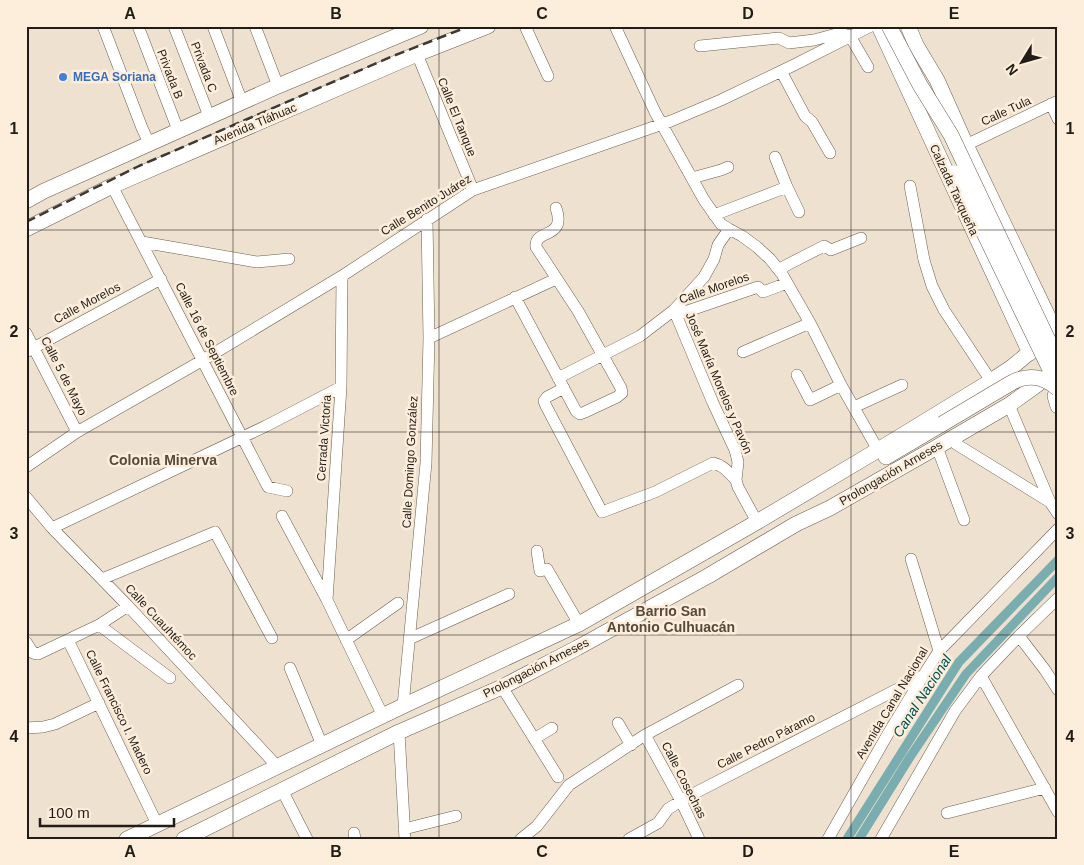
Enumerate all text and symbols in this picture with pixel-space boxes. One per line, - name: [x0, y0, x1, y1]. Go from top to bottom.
- text: A: [124, 5, 136, 22]
- text: B: [330, 5, 342, 22]
- text: C: [536, 5, 548, 22]
- text: D: [742, 5, 754, 22]
- text: E: [949, 5, 960, 22]
- north arrow: [996, 38, 1046, 88]
- street label: Privada C: [188, 40, 220, 94]
- street label: Privada B: [154, 47, 186, 101]
- text: N: [1002, 61, 1021, 79]
- place label: MEGA Soriana: [73, 70, 156, 84]
- marker: MEGA Soriana: [57, 71, 69, 83]
- street label: Calle El Tanque: [435, 76, 479, 159]
- street label: Calle Tula: [979, 93, 1033, 129]
- street label: Avenida Tláhuac: [211, 100, 299, 148]
- text: 1: [10, 120, 19, 137]
- text: 1: [1066, 120, 1075, 137]
- street label: Calzada Taxqueña: [927, 142, 981, 238]
- street label: Calle Benito Juárez: [378, 171, 474, 239]
- street label: Calle Morelos: [677, 269, 751, 307]
- street label: Calle Morelos: [51, 280, 123, 326]
- street label: Calle 16 de Septiembre: [172, 280, 242, 398]
- street label: José María Morelos y Pavón: [683, 310, 755, 456]
- text: 2: [10, 323, 19, 340]
- text: 2: [1066, 323, 1075, 340]
- street label: Calle 5 de Mayo: [38, 334, 90, 418]
- street label: Cerrada Victoria: [314, 394, 334, 482]
- street label: Calle Domingo González: [400, 395, 420, 529]
- street label: Prolongación Arneses: [837, 438, 945, 508]
- district label: Colonia Minerva: [109, 452, 217, 468]
- text: 3: [10, 525, 19, 542]
- text: 3: [1066, 525, 1075, 542]
- street label: Calle Cuauhtémoc: [122, 581, 200, 663]
- district label: Barrio San Antonio Culhuacán: [607, 603, 735, 635]
- street label: Prolongación Arneses: [481, 635, 591, 701]
- street label: Avenida Canal Nacional: [853, 645, 931, 761]
- street label: Calle Francisco I. Madero: [83, 647, 155, 777]
- water label: Canal Nacional: [889, 651, 955, 740]
- street label: Calle Pedro Páramo: [715, 710, 818, 772]
- text: 4: [10, 728, 19, 745]
- text: 4: [1066, 728, 1075, 745]
- street label: Calle Cosechas: [659, 739, 709, 821]
- scale bar: [40, 795, 174, 827]
- text: 100 m: [48, 804, 90, 821]
- text: A: [124, 843, 136, 860]
- text: B: [330, 843, 342, 860]
- text: C: [536, 843, 548, 860]
- text: D: [742, 843, 754, 860]
- text: E: [949, 843, 960, 860]

